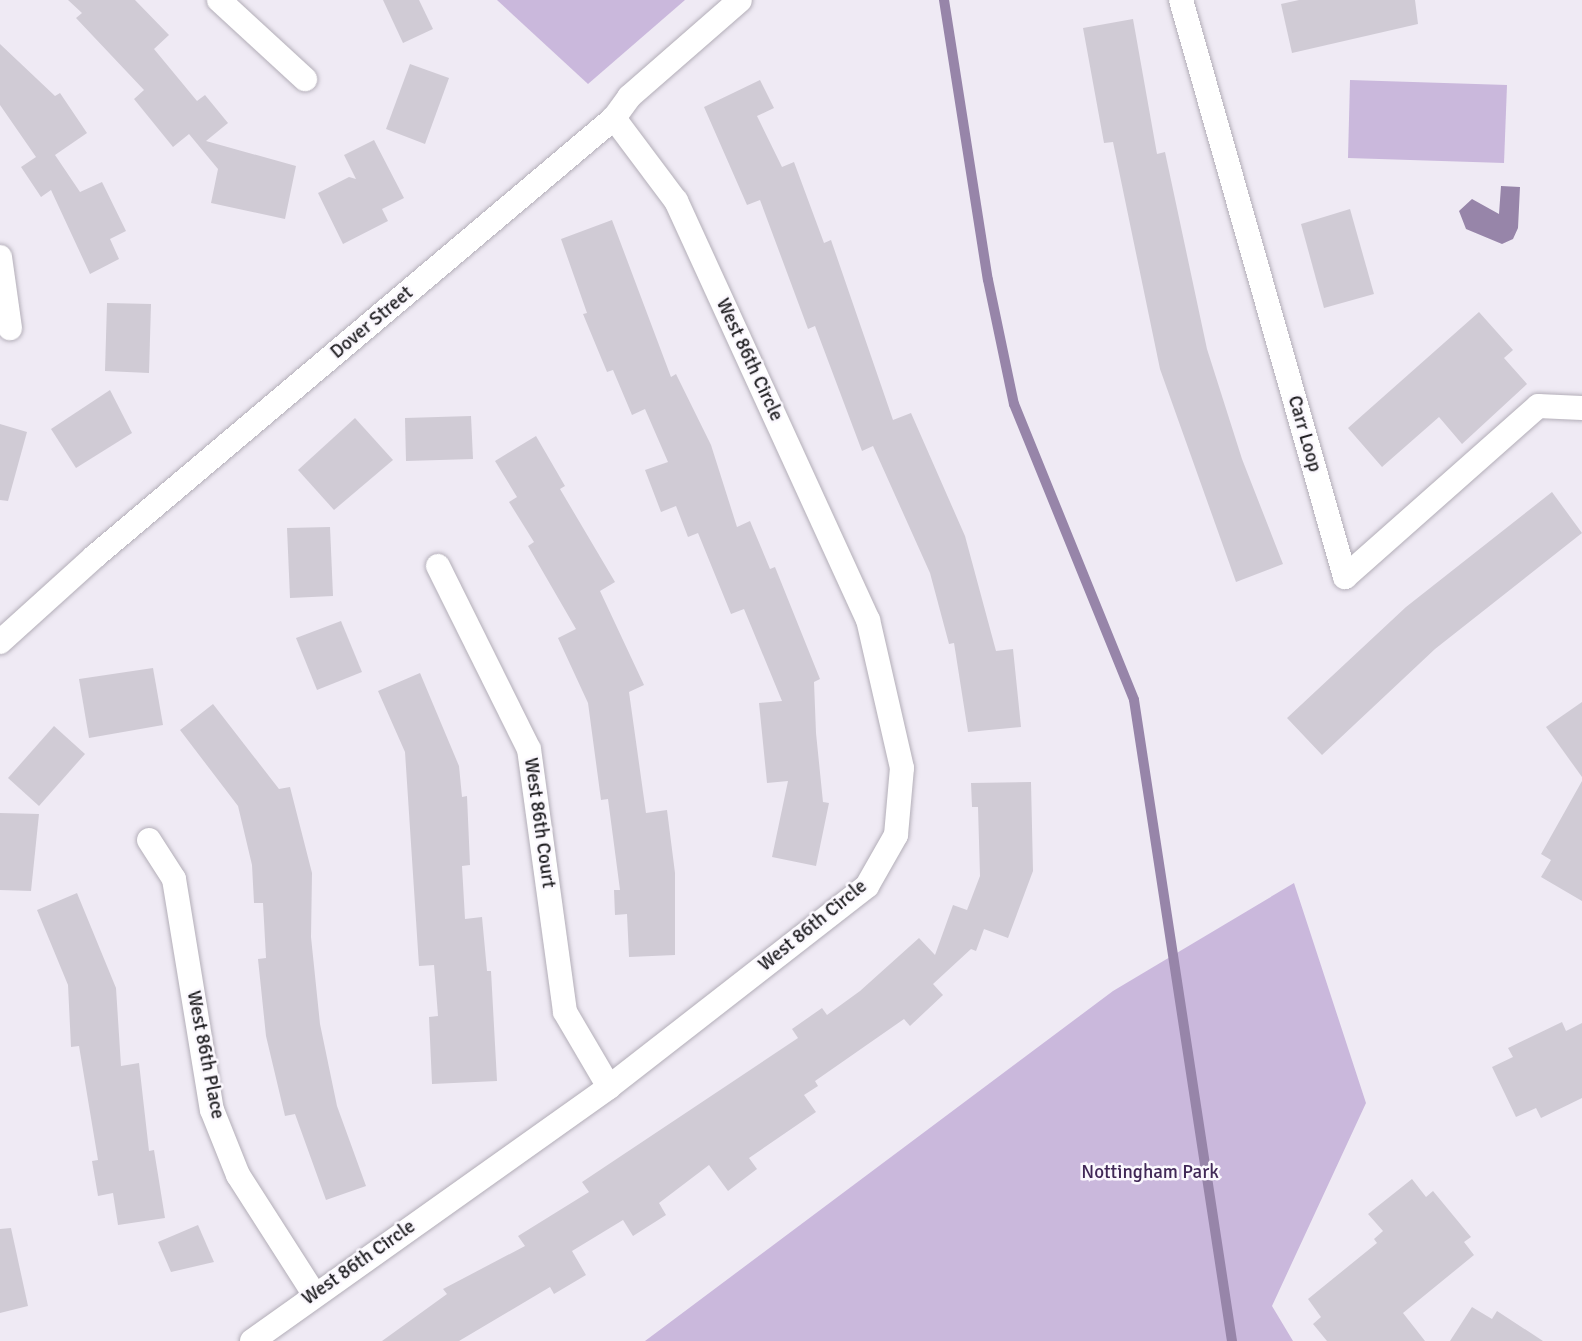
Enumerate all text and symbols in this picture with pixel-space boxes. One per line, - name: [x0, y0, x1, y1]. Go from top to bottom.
- street label: Dover Street: [326, 282, 418, 364]
- street label: West 86th Circle: [711, 295, 787, 425]
- street label: Carr Loop: [1282, 393, 1326, 475]
- street label: West 86th Court: [519, 756, 559, 890]
- street label: West 86th Circle: [754, 875, 872, 977]
- street label: West 86th Place: [181, 989, 229, 1121]
- park label: Nottingham Park: [1081, 1162, 1219, 1184]
- street label: West 86th Circle: [298, 1216, 420, 1310]

